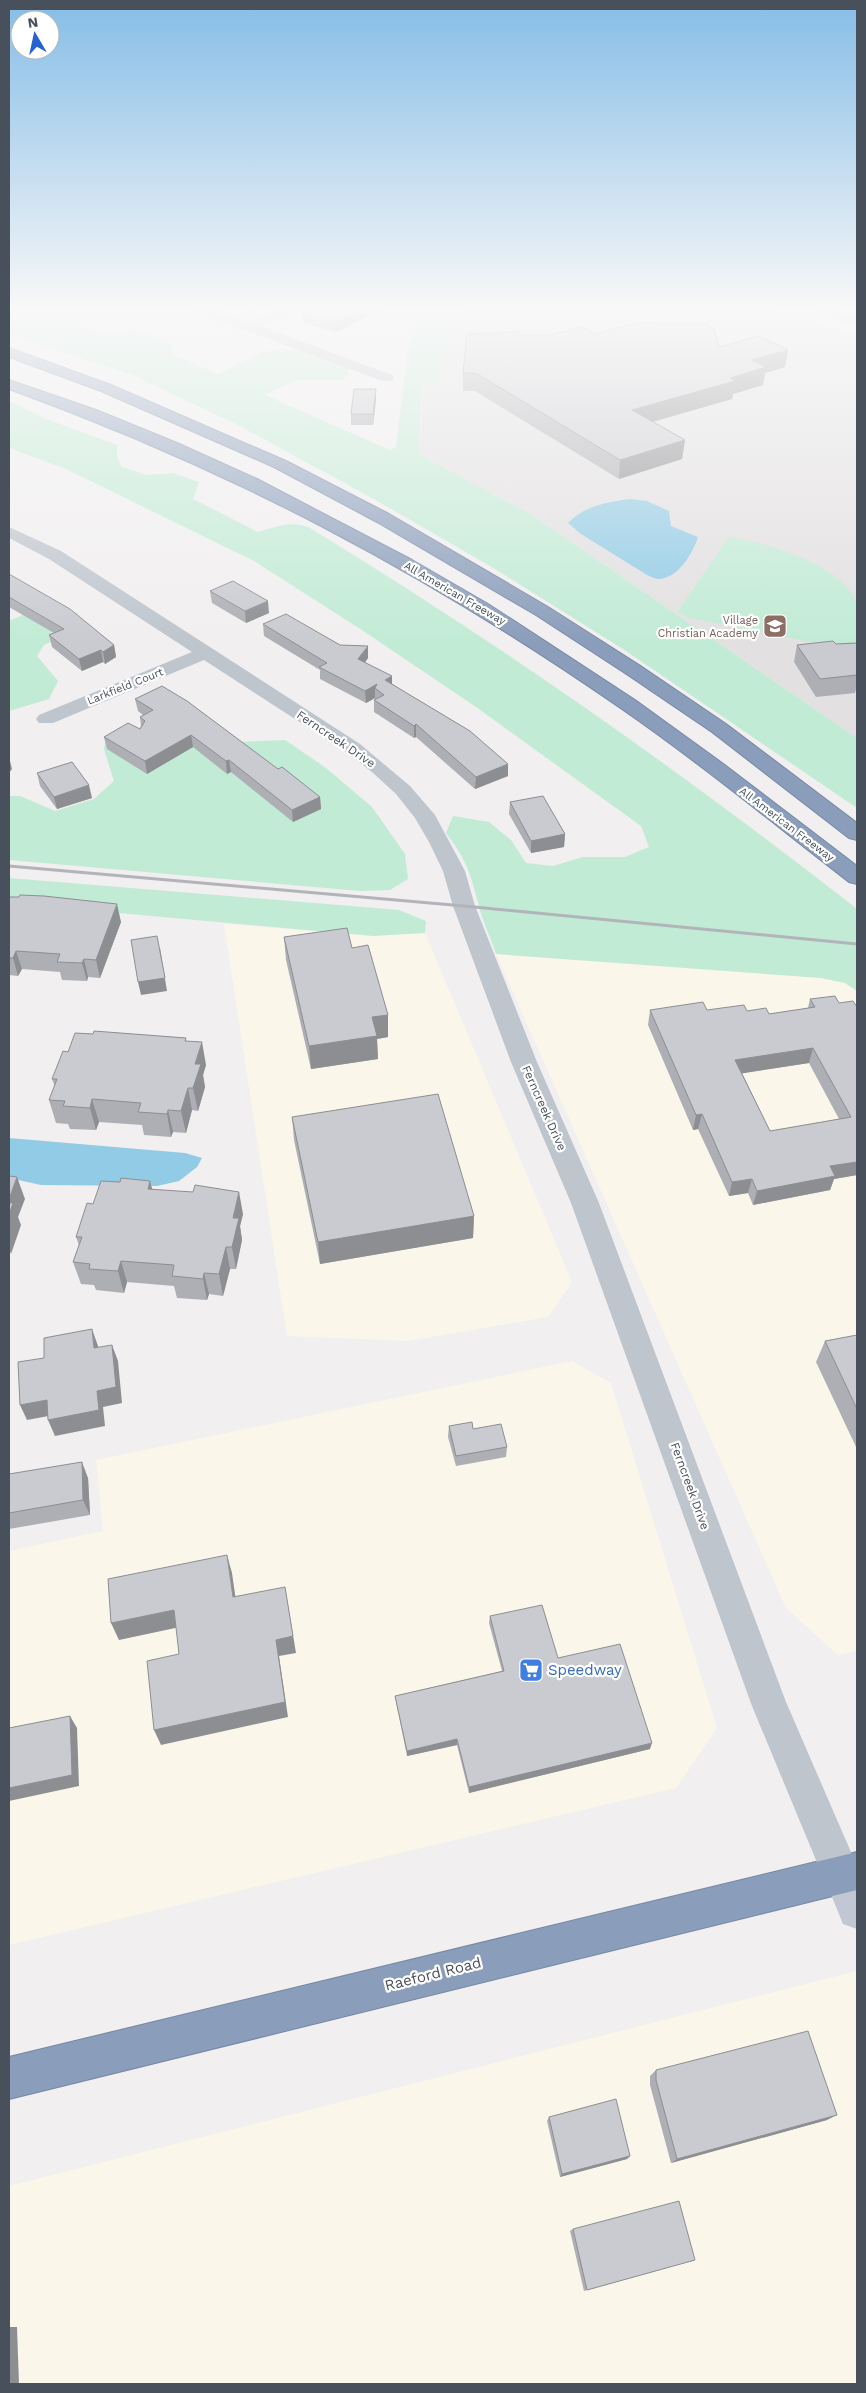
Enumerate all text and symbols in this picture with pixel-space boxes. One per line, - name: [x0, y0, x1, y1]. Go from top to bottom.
- north arrow: [10, 10, 60, 60]
- text: N: [27, 13, 39, 31]
- street label: All American Freeway: [402, 559, 508, 628]
- school or university icon: Village Christian Academy: [762, 613, 788, 639]
- place label: Village Christian Academy: [658, 614, 758, 640]
- street label: Larkfield Court: [85, 665, 165, 708]
- street label: Ferncreek Drive: [294, 708, 378, 770]
- street label: All American Freeway: [737, 785, 837, 864]
- street label: Ferncreek Drive: [519, 1063, 569, 1153]
- street label: Ferncreek Drive: [668, 1441, 712, 1532]
- supermarket icon: Speedway: [518, 1657, 544, 1683]
- place label: Speedway: [548, 1661, 622, 1679]
- street label: Raeford Road: [383, 1953, 483, 1995]

